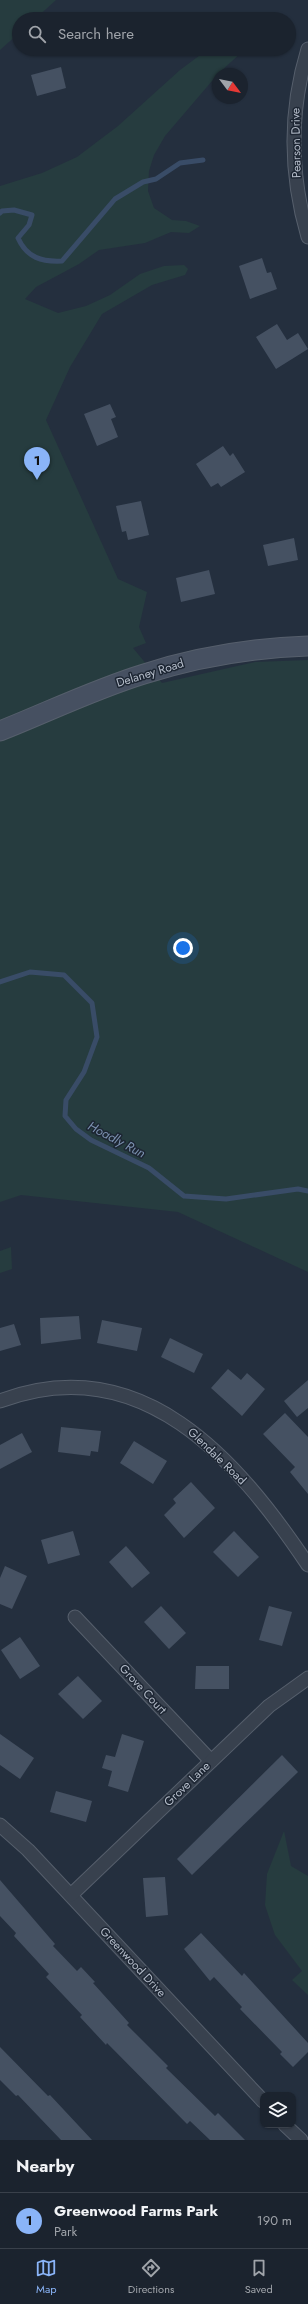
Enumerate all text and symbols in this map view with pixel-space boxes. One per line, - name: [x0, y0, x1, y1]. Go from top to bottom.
- search box: [12, 12, 296, 56]
- icon: search: [26, 23, 48, 45]
- text: Search here: [58, 23, 134, 45]
- north arrow: [212, 68, 248, 104]
- street label: Pearson Drive: [286, 108, 306, 178]
- pin: 1: [24, 447, 50, 480]
- street label: Delaney Road: [114, 654, 186, 692]
- your location: [173, 938, 193, 958]
- water label: Hoadly Run: [85, 1116, 149, 1163]
- street label: Glendale Road: [184, 1423, 250, 1489]
- street label: Grove Court: [115, 1660, 171, 1718]
- street label: Grove Lane: [160, 1757, 214, 1811]
- street label: Greenwood Drive: [96, 1923, 170, 2001]
- map controls: [260, 2092, 296, 2128]
- button: layers: [260, 2092, 296, 2128]
- text: Nearby: [16, 2154, 74, 2178]
- text: Greenwood Farms Park: [54, 2200, 218, 2222]
- text: 1: [26, 2211, 32, 2230]
- text: 190 m: [257, 2211, 292, 2230]
- text: Park: [54, 2222, 77, 2241]
- tab: Map: [35, 2257, 57, 2297]
- tab: Directions: [128, 2257, 174, 2297]
- tab: Saved: [245, 2257, 273, 2297]

